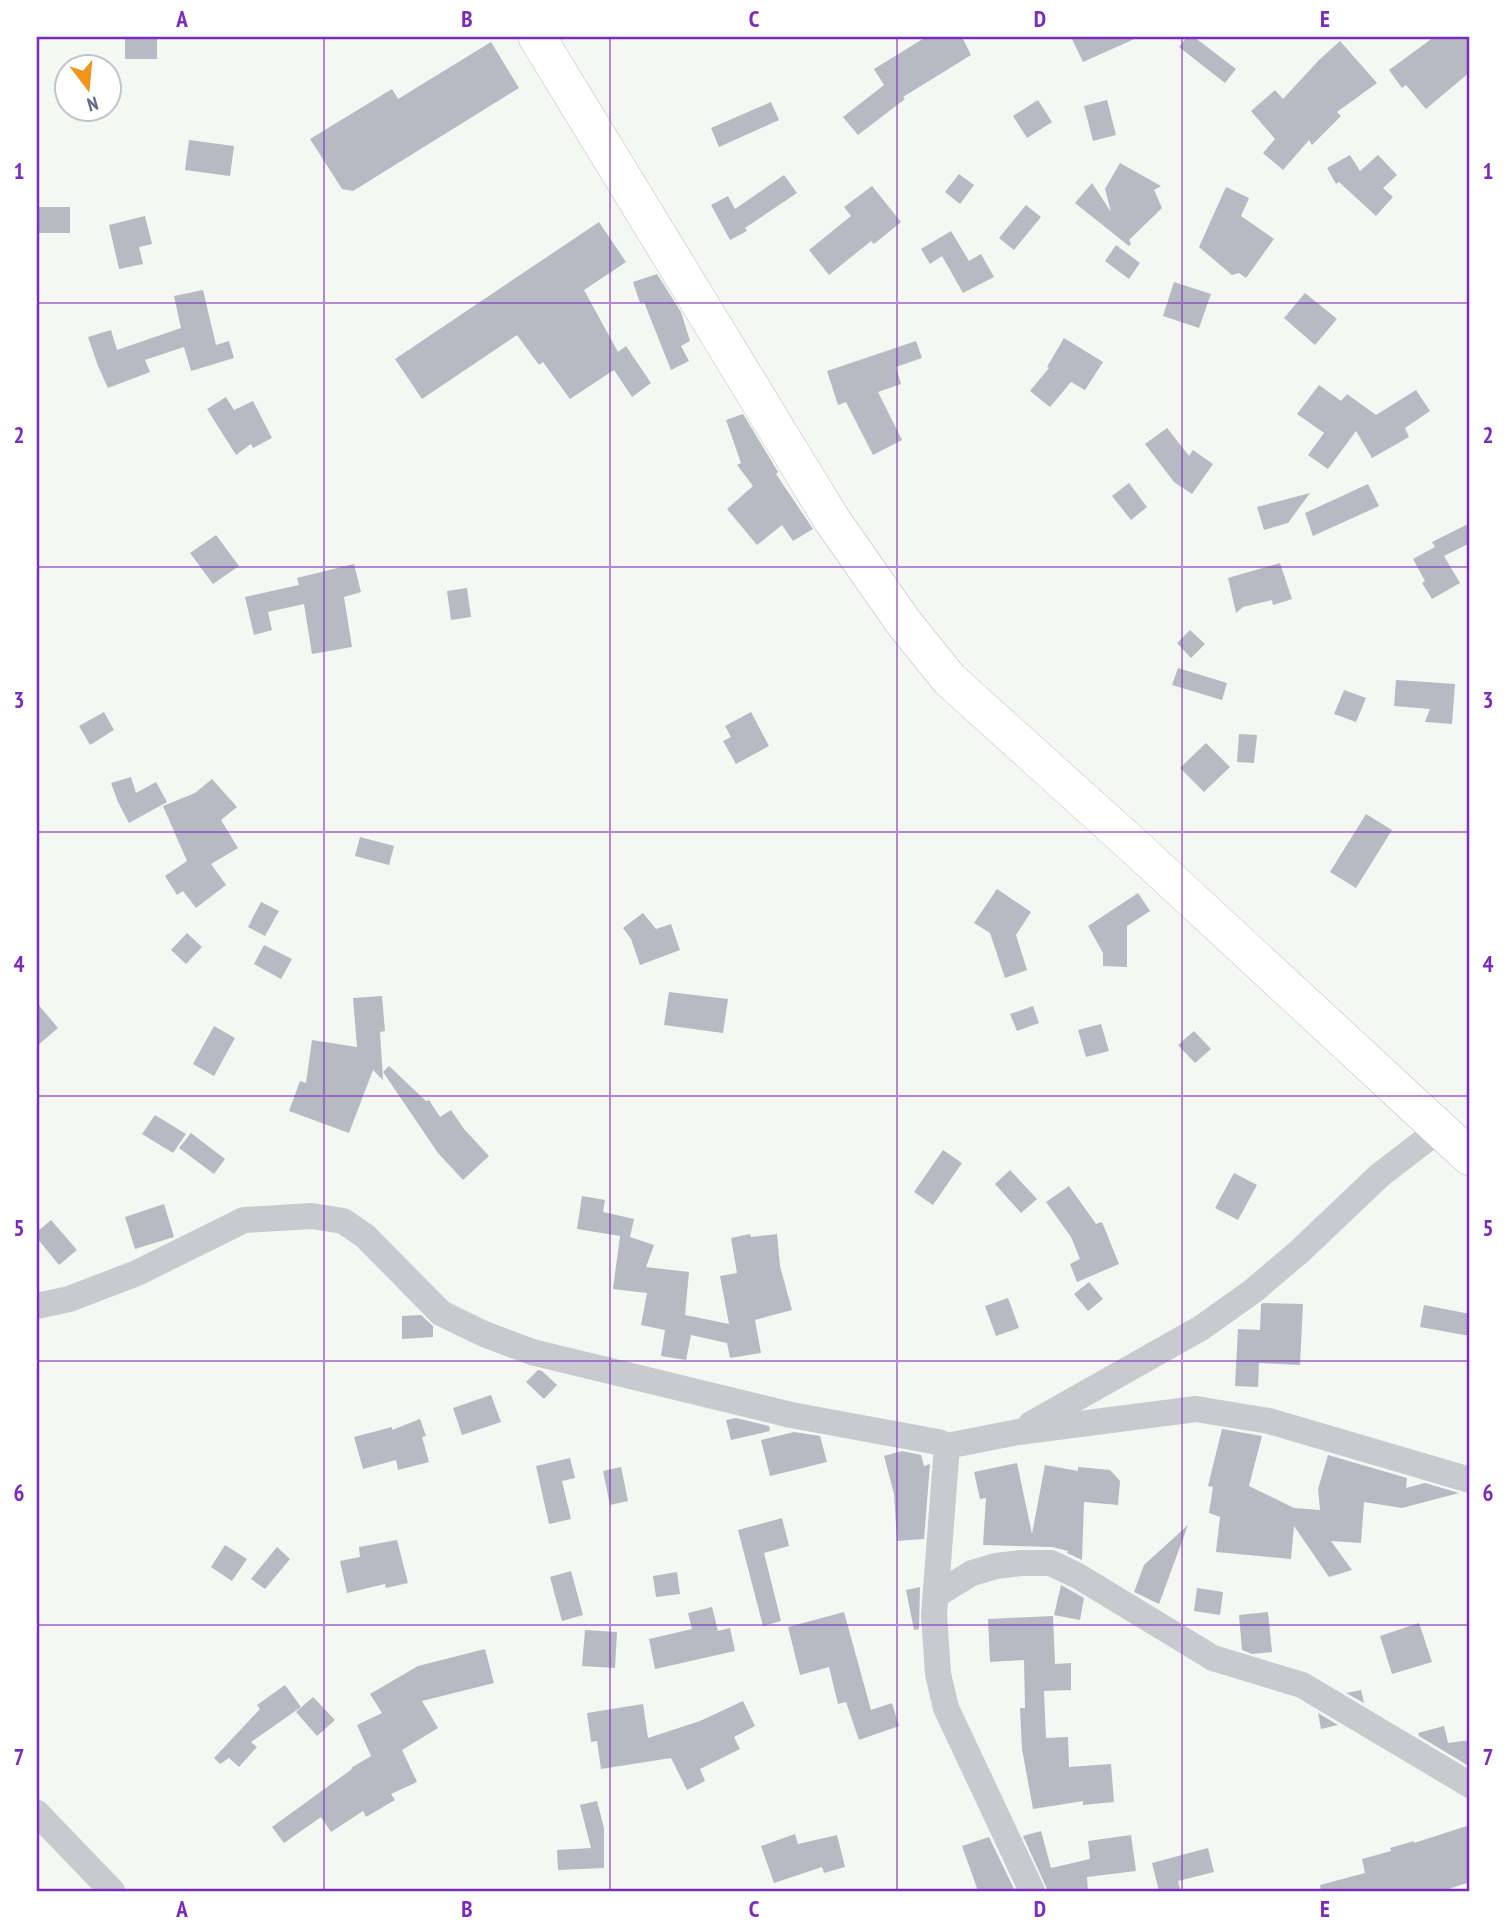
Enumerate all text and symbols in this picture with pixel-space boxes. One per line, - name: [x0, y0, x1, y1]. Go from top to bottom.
- text: A: [175, 4, 188, 33]
- text: B: [461, 4, 473, 33]
- text: C: [749, 4, 760, 33]
- text: D: [1034, 4, 1046, 33]
- text: E: [1320, 4, 1330, 33]
- north arrow: [52, 52, 122, 122]
- text: N: [84, 91, 101, 117]
- text: 1: [14, 156, 25, 185]
- text: 1: [1483, 156, 1494, 185]
- text: 2: [14, 420, 25, 449]
- text: 2: [1483, 420, 1494, 449]
- text: 3: [14, 685, 25, 714]
- text: 3: [1483, 685, 1494, 714]
- text: 4: [14, 949, 25, 978]
- text: 4: [1483, 949, 1494, 978]
- text: 5: [14, 1213, 25, 1242]
- text: 5: [1483, 1213, 1494, 1242]
- text: 6: [14, 1478, 25, 1507]
- text: 6: [1483, 1478, 1494, 1507]
- text: 7: [14, 1742, 25, 1771]
- text: 7: [1483, 1742, 1494, 1771]
- text: A: [175, 1894, 188, 1923]
- text: B: [461, 1894, 473, 1923]
- text: C: [749, 1894, 760, 1923]
- text: D: [1034, 1894, 1046, 1923]
- text: E: [1320, 1894, 1330, 1923]

